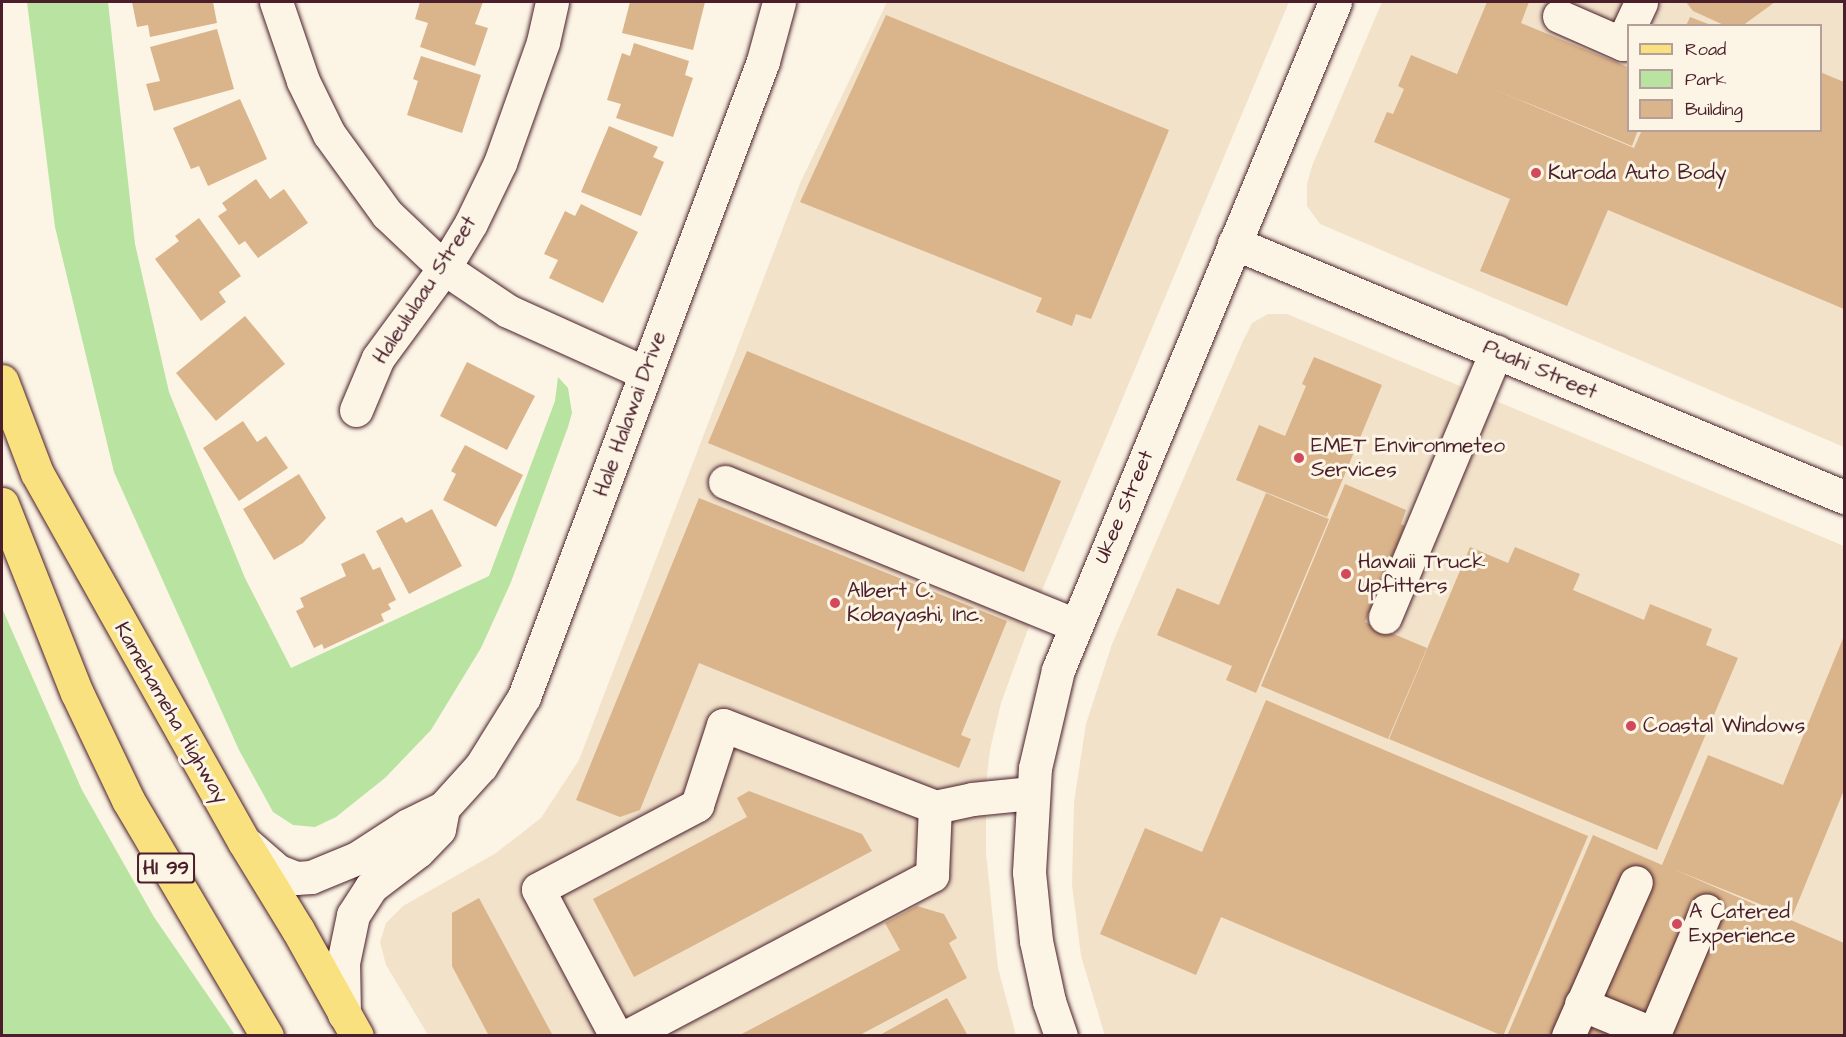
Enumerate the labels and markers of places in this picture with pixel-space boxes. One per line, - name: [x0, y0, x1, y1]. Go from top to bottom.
- place label: Kuroda Auto Body: [1548, 160, 1726, 186]
- marker: Kuroda Auto Body: [1529, 166, 1543, 180]
- place label: EMET Environmeteo Services: [1311, 433, 1505, 483]
- marker: EMET Environmeteo Services: [1292, 451, 1306, 465]
- place label: Hawaii Truck Upfitters: [1358, 549, 1485, 599]
- marker: Hawaii Truck Upfitters: [1339, 567, 1353, 581]
- place label: Albert C. Kobayashi, Inc.: [847, 578, 982, 628]
- marker: Albert C. Kobayashi, Inc.: [828, 596, 842, 610]
- place label: Coastal Windows: [1643, 713, 1805, 739]
- marker: Coastal Windows: [1624, 719, 1638, 733]
- place label: A Catered Experience: [1689, 899, 1796, 949]
- marker: A Catered Experience: [1670, 917, 1684, 931]

